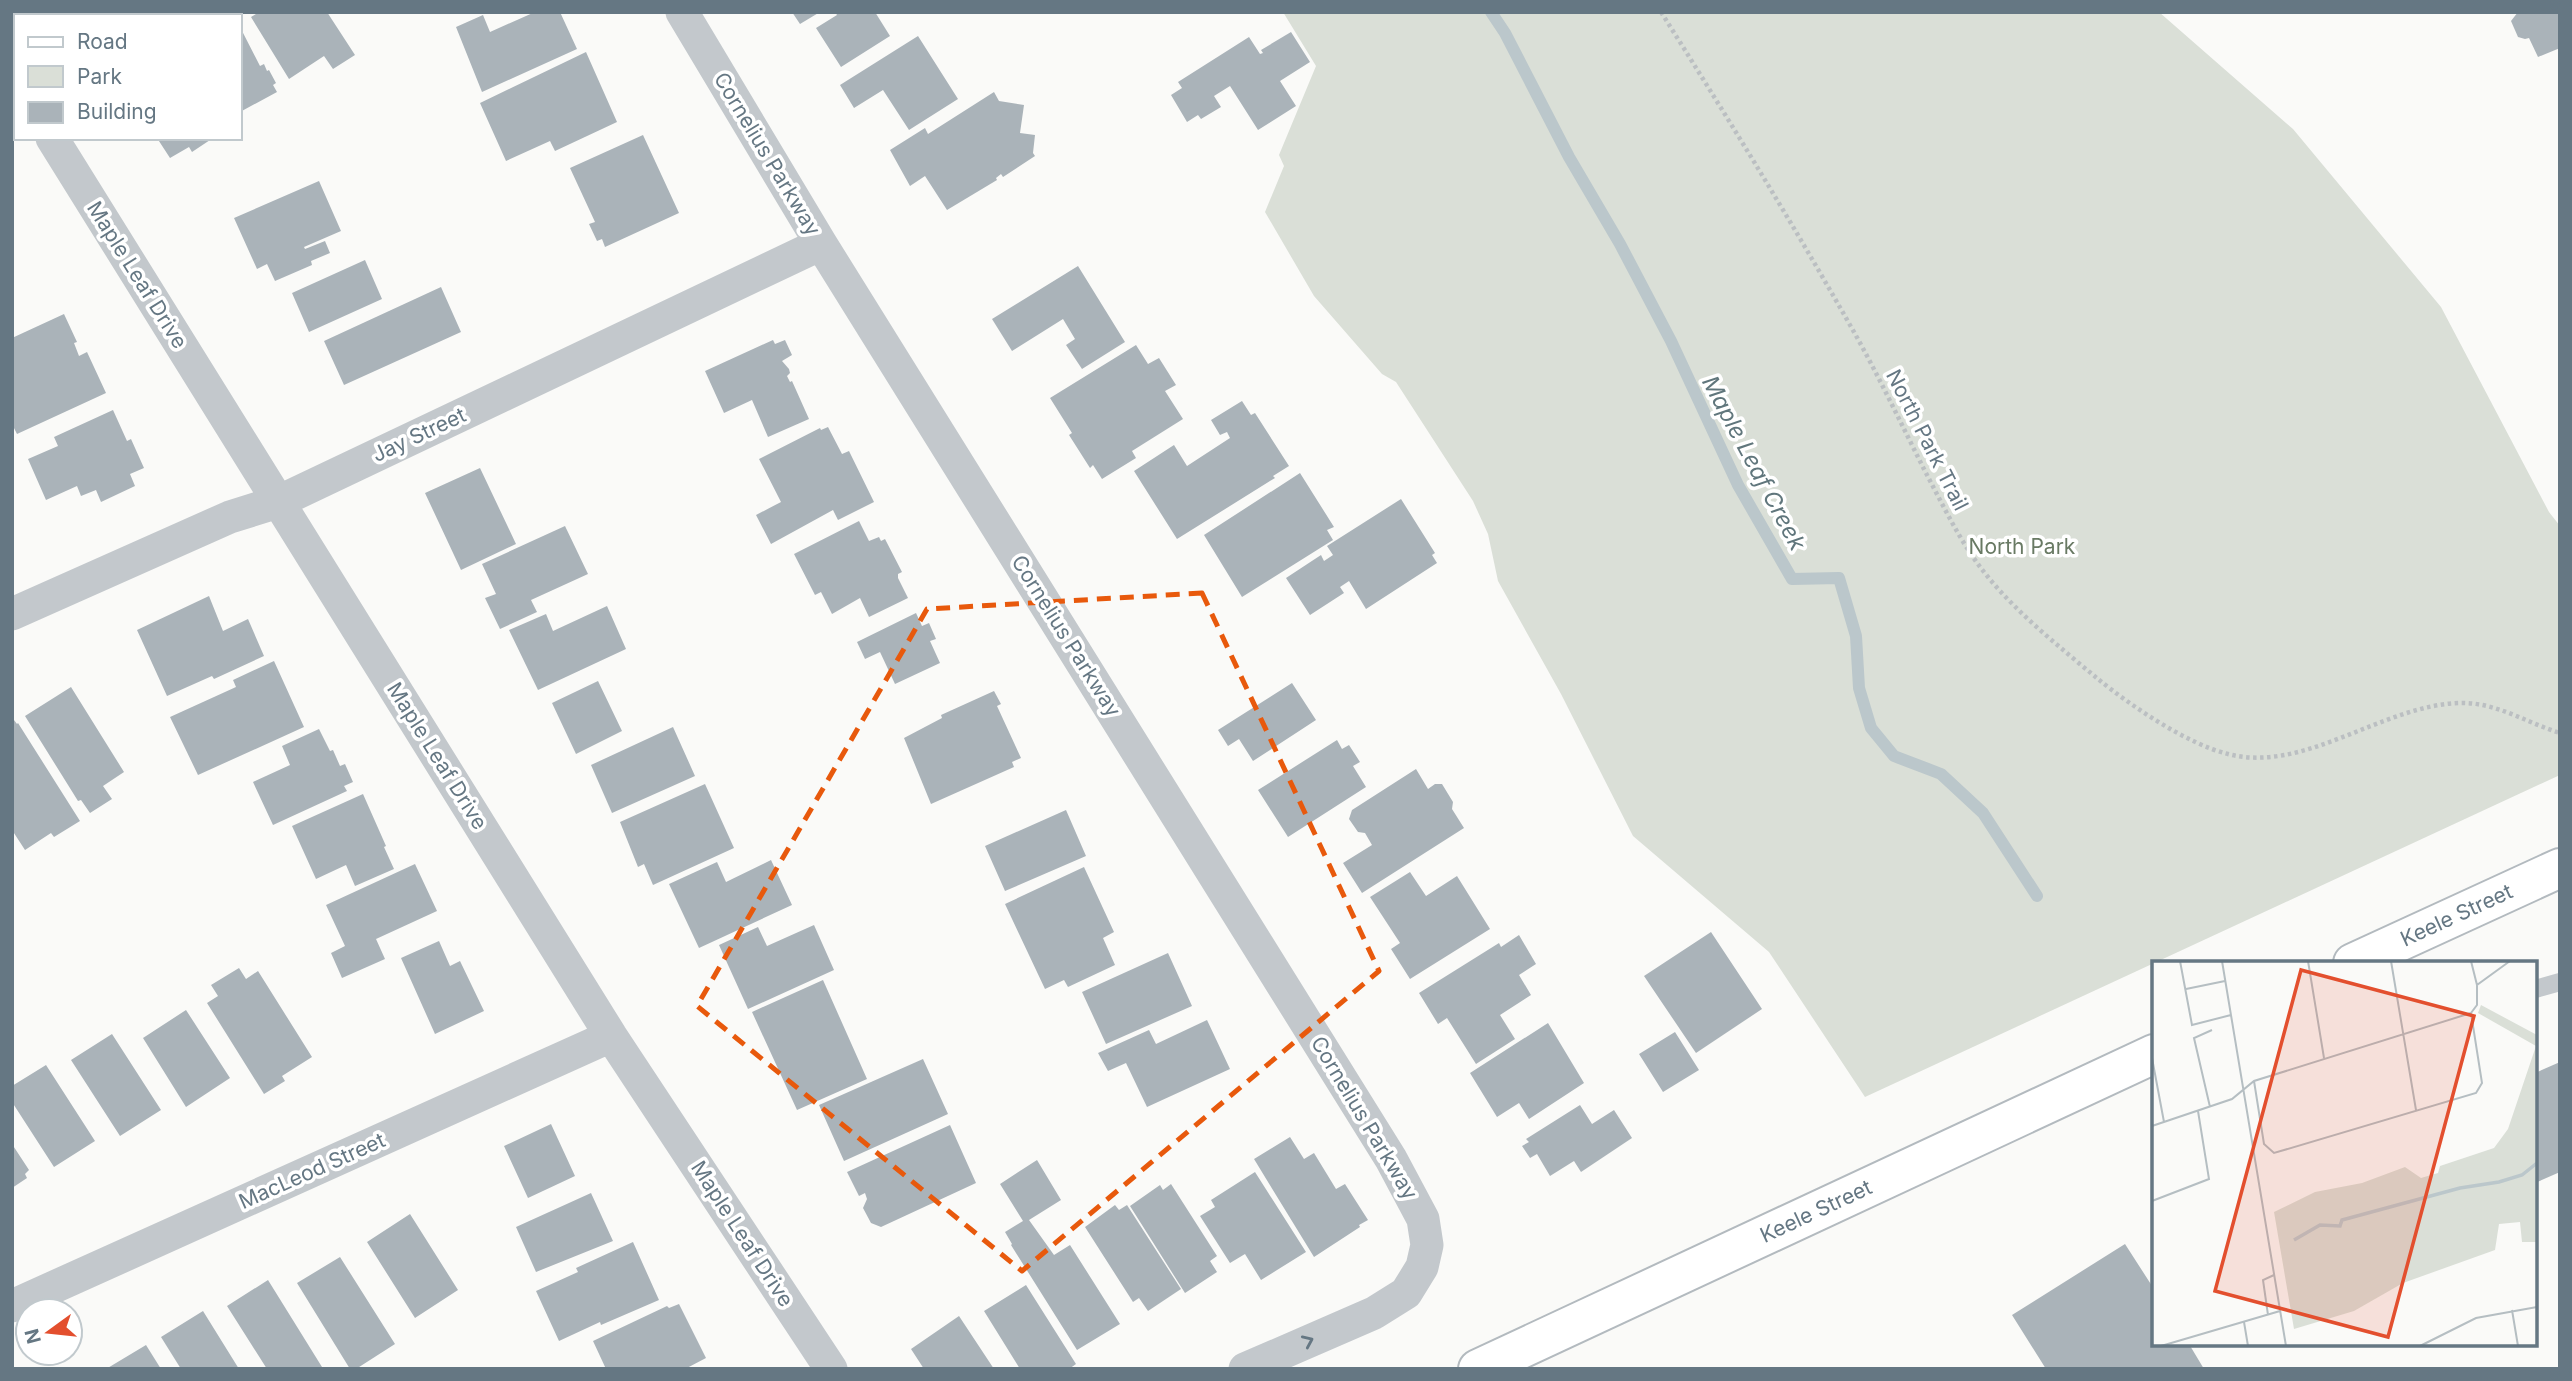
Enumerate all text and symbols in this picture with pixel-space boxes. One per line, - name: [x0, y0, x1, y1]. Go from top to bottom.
- legend: [14, 14, 242, 140]
- text: Road: [77, 29, 128, 54]
- text: Park: [77, 64, 122, 89]
- street label: Cornelius Parkway: [709, 68, 826, 240]
- text: Building: [77, 99, 157, 124]
- street label: Maple Leaf Drive: [82, 197, 193, 353]
- street label: North Park Trail: [1881, 365, 1974, 514]
- water label: Maple Leaf Creek: [1696, 371, 1812, 555]
- street label: Jay Street: [368, 402, 470, 467]
- park label: North Park: [1969, 534, 2076, 559]
- street label: Cornelius Parkway: [1007, 550, 1126, 721]
- street label: Maple Leaf Drive: [382, 678, 493, 834]
- street label: Keele Street: [2397, 878, 2516, 951]
- inset map: [2152, 961, 2537, 1346]
- street label: Cornelius Parkway: [1306, 1032, 1423, 1204]
- street label: MacLeod Street: [235, 1127, 389, 1214]
- street label: Maple Leaf Drive: [686, 1156, 799, 1311]
- street label: Keele Street: [1756, 1174, 1876, 1248]
- north arrow: [14, 1297, 84, 1367]
- text: N: [20, 1326, 46, 1346]
- one-way arrow: [1301, 1336, 1313, 1350]

